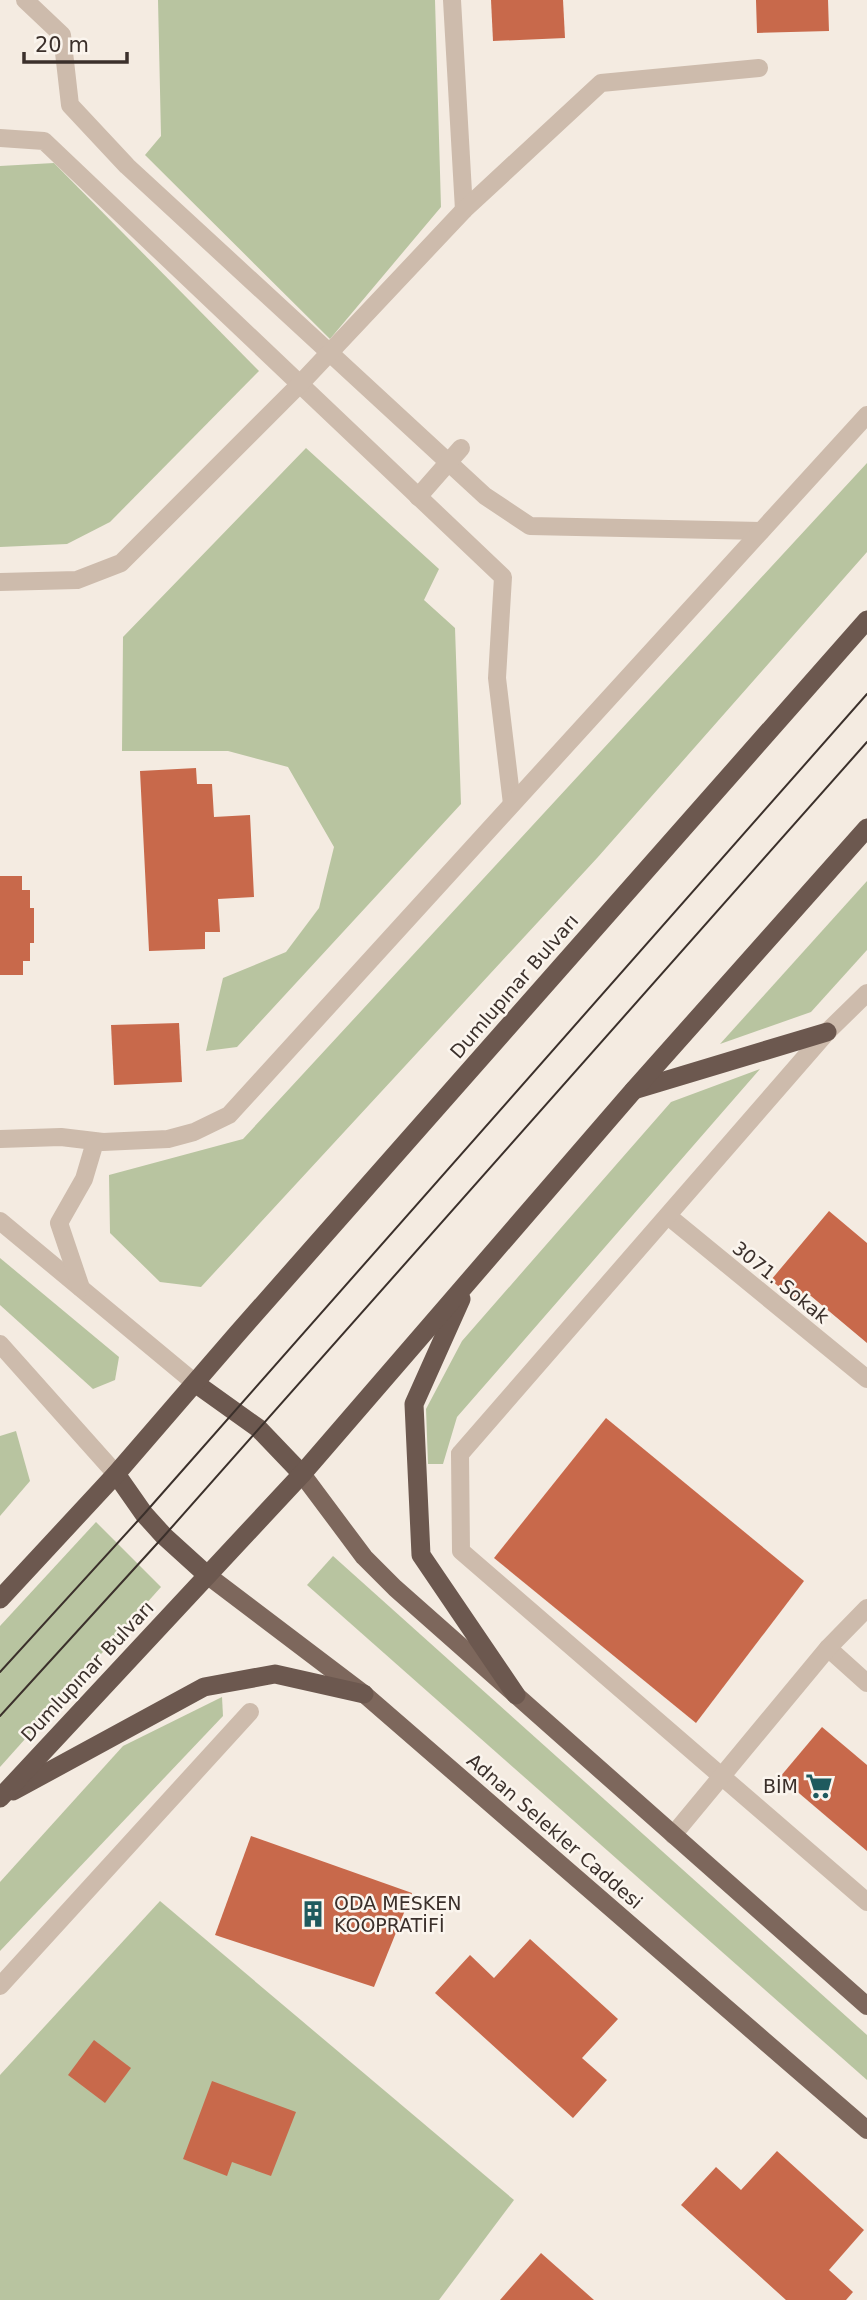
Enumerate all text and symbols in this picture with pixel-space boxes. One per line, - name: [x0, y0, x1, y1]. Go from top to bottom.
- scale bar: [24, 21, 128, 65]
- text: 20 m: [35, 33, 89, 57]
- street label: Dumlupınar Bulvarı: [445, 909, 583, 1063]
- street label: 3071. Sokak: [728, 1236, 834, 1328]
- street label: Dumlupınar Bulvarı: [16, 1596, 158, 1746]
- street label: Adnan Selekler Caddesi: [463, 1749, 647, 1913]
- supermarket icon: BİM: [804, 1771, 834, 1801]
- place label: BİM: [763, 1775, 798, 1797]
- place label: ODA MESKEN KOOPRATİFİ: [334, 1892, 461, 1936]
- building icon: ODA MESKEN KOOPRATİFİ: [298, 1899, 328, 1929]

